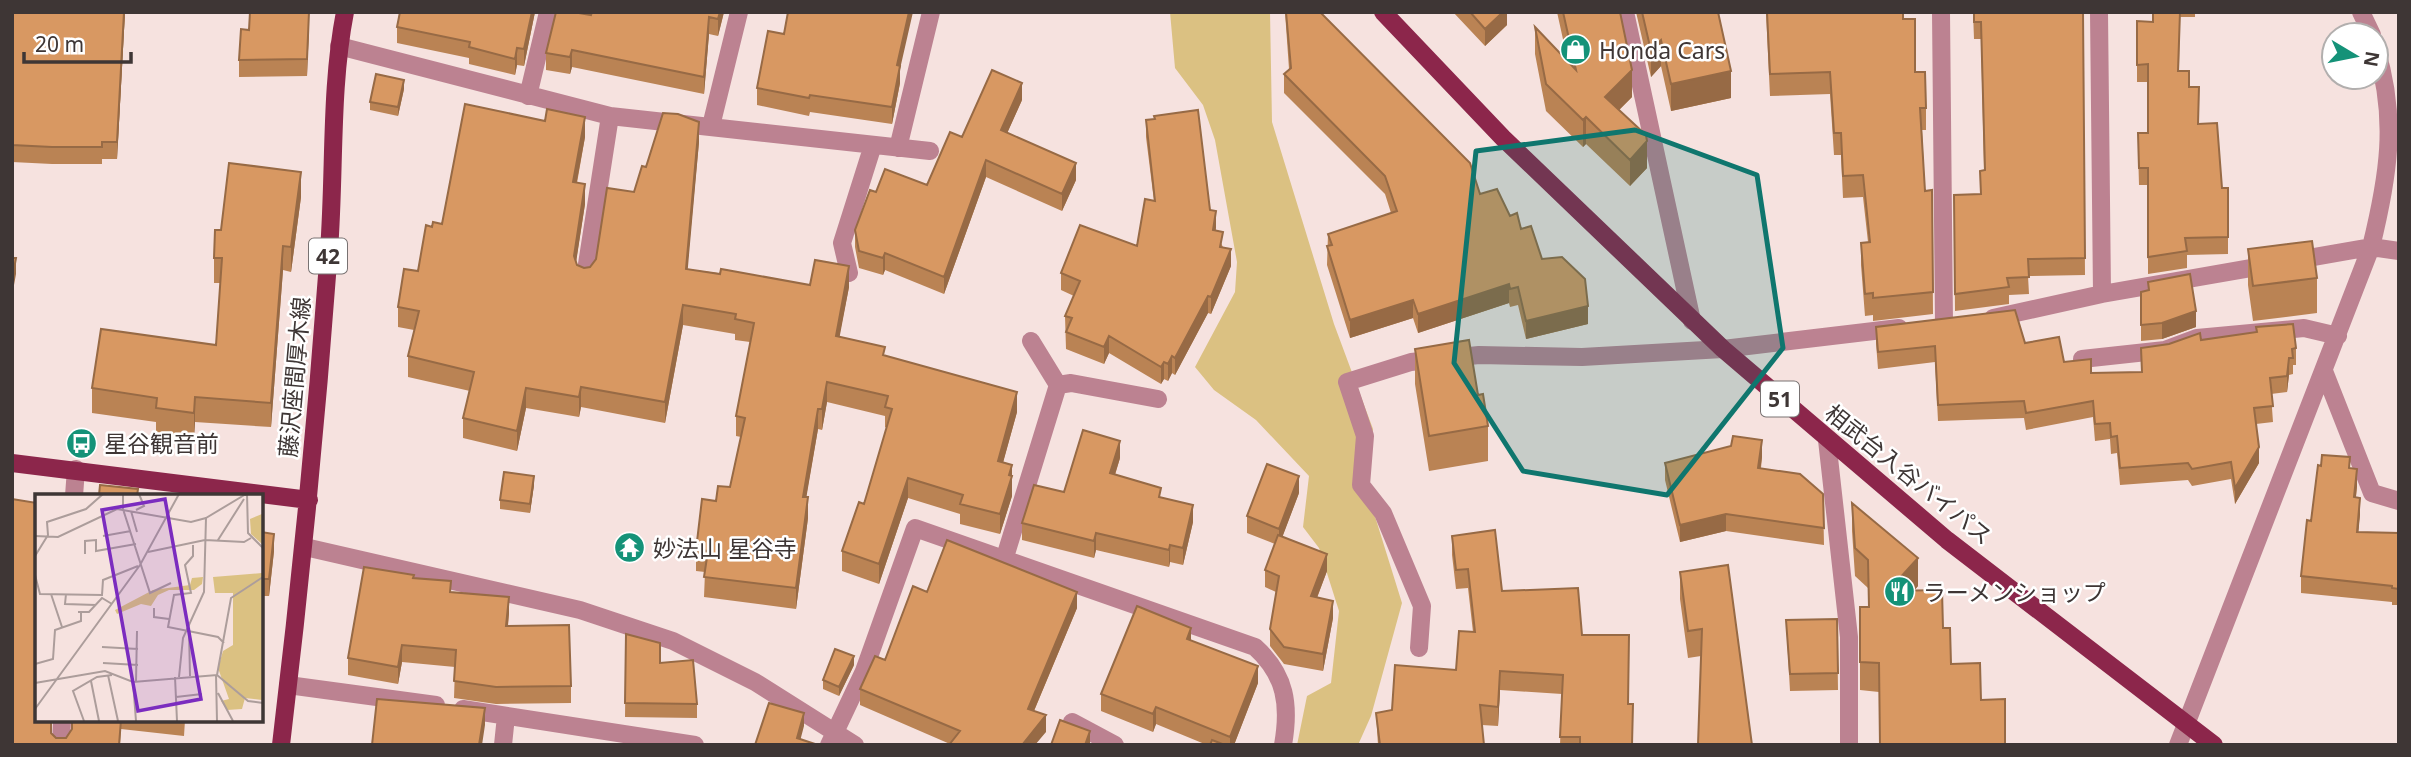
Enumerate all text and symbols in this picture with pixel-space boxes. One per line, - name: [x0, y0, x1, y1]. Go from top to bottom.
- scale bar: [24, 21, 131, 65]
- north arrow: [2320, 21, 2390, 91]
- text: 20 m: [35, 30, 84, 58]
- shop icon: Honda Cars: [1559, 33, 1593, 67]
- place label: Honda Cars: [1599, 34, 1725, 66]
- text: N: [2358, 49, 2386, 69]
- road number: 42: [309, 238, 347, 274]
- street label: 藤沢座間厚木線: [271, 295, 317, 459]
- road number: 51: [1761, 382, 1799, 416]
- street label: 相武台入谷バイパス: [1819, 397, 1999, 551]
- bus stop icon: 星谷観音前: [64, 426, 98, 460]
- place label: 星谷観音前: [104, 427, 219, 459]
- inset map: [35, 494, 262, 722]
- temple icon: 妙法山 星谷寺: [613, 531, 647, 565]
- place label: 妙法山 星谷寺: [653, 532, 797, 564]
- restaurant icon: ラーメンショップ: [1883, 575, 1917, 609]
- place label: ラーメンショップ: [1923, 576, 2106, 608]

